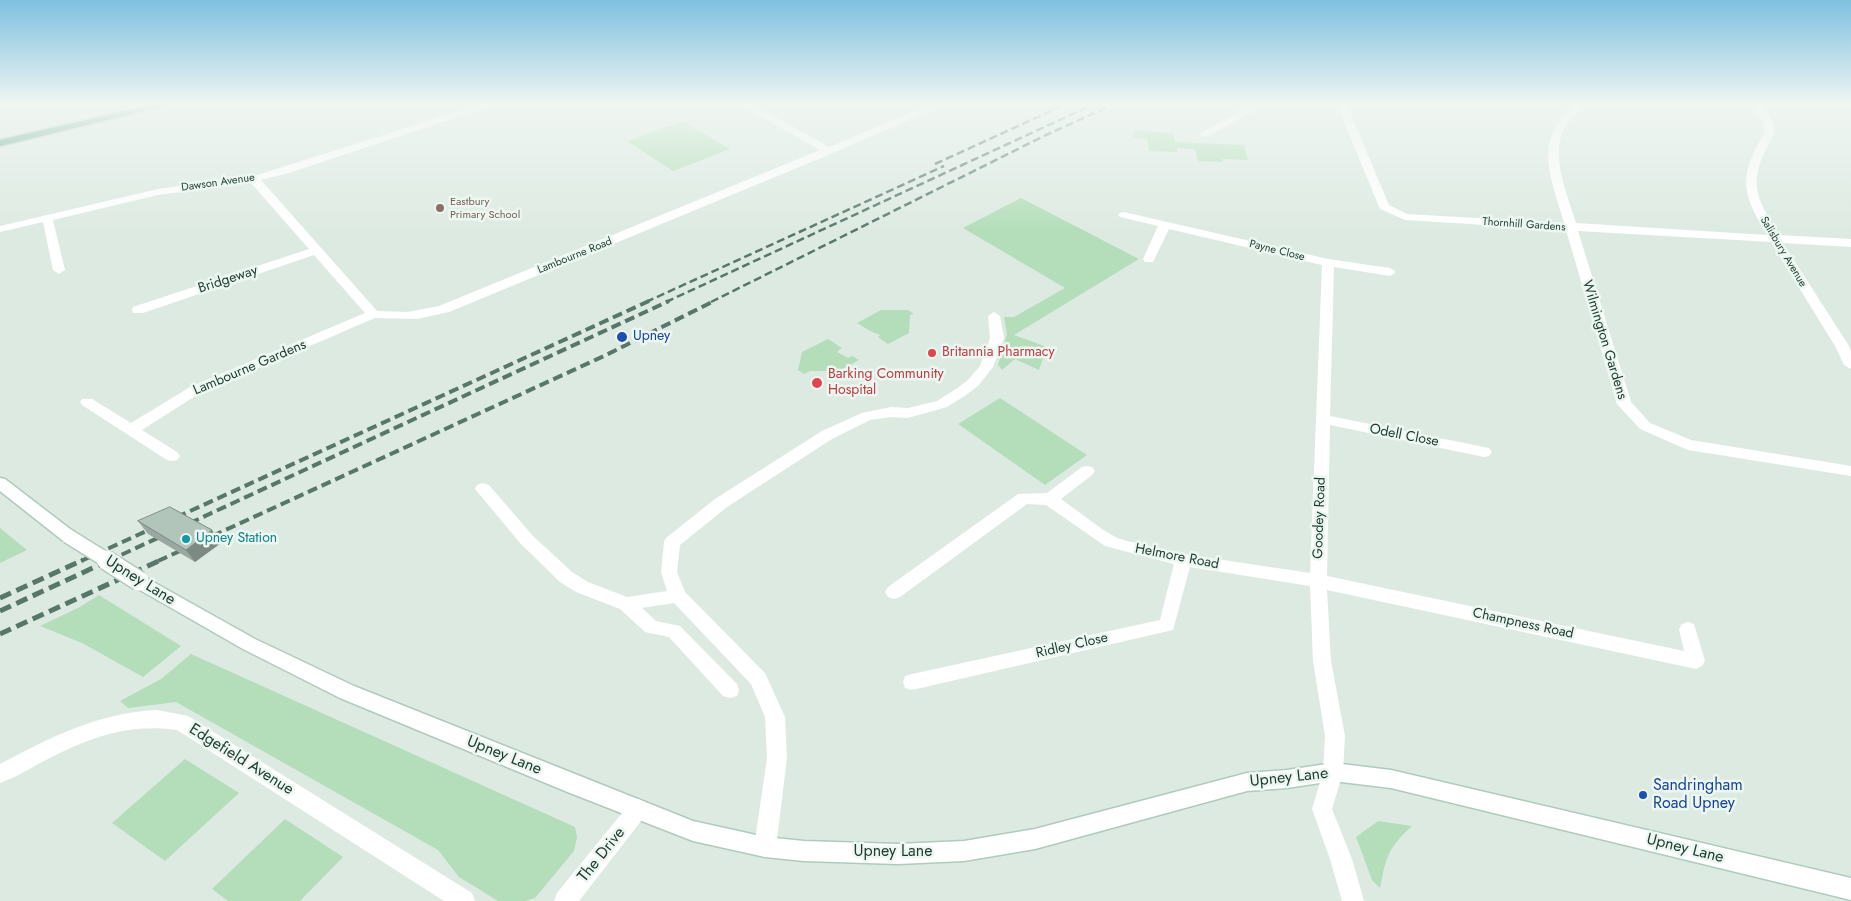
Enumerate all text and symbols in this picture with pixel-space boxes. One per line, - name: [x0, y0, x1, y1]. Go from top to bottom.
- street label: Dawson Avenue: [180, 171, 256, 195]
- place label: Eastbury Primary School: [450, 195, 520, 221]
- marker: Eastbury Primary School: [434, 202, 446, 214]
- street label: Salisbury Avenue: [1757, 214, 1809, 290]
- street label: Thornhill Gardens: [1482, 216, 1566, 234]
- street label: Lambourne Road: [536, 235, 614, 277]
- street label: Payne Close: [1248, 238, 1306, 264]
- street label: Bridgeway: [196, 262, 260, 298]
- street label: Wilmington Gardens: [1578, 278, 1630, 402]
- place label: Upney: [633, 329, 670, 345]
- marker: Upney: [615, 330, 629, 344]
- street label: Lambourne Gardens: [191, 337, 309, 399]
- place label: Britannia Pharmacy: [942, 345, 1055, 361]
- marker: Britannia Pharmacy: [926, 347, 938, 359]
- place label: Barking Community Hospital: [828, 367, 944, 400]
- marker: Barking Community Hospital: [810, 376, 824, 390]
- street label: Odell Close: [1368, 421, 1440, 451]
- street label: Goodey Road: [1310, 477, 1330, 559]
- place label: Upney Station: [196, 531, 277, 547]
- marker: Upney Station: [180, 533, 192, 545]
- street label: Helmore Road: [1134, 541, 1220, 573]
- street label: Upney Lane: [101, 552, 179, 610]
- street label: Champness Road: [1471, 605, 1575, 643]
- street label: Ridley Close: [1034, 630, 1110, 662]
- street label: Edgefield Avenue: [185, 720, 297, 800]
- street label: Upney Lane: [464, 732, 544, 780]
- street label: Upney Lane: [1249, 764, 1329, 792]
- place label: Sandringham Road Upney: [1653, 776, 1743, 814]
- marker: Sandringham Road Upney: [1637, 789, 1649, 801]
- street label: The Drive: [574, 824, 630, 886]
- street label: Upney Lane: [1644, 830, 1726, 868]
- street label: Upney Lane: [854, 842, 932, 862]

